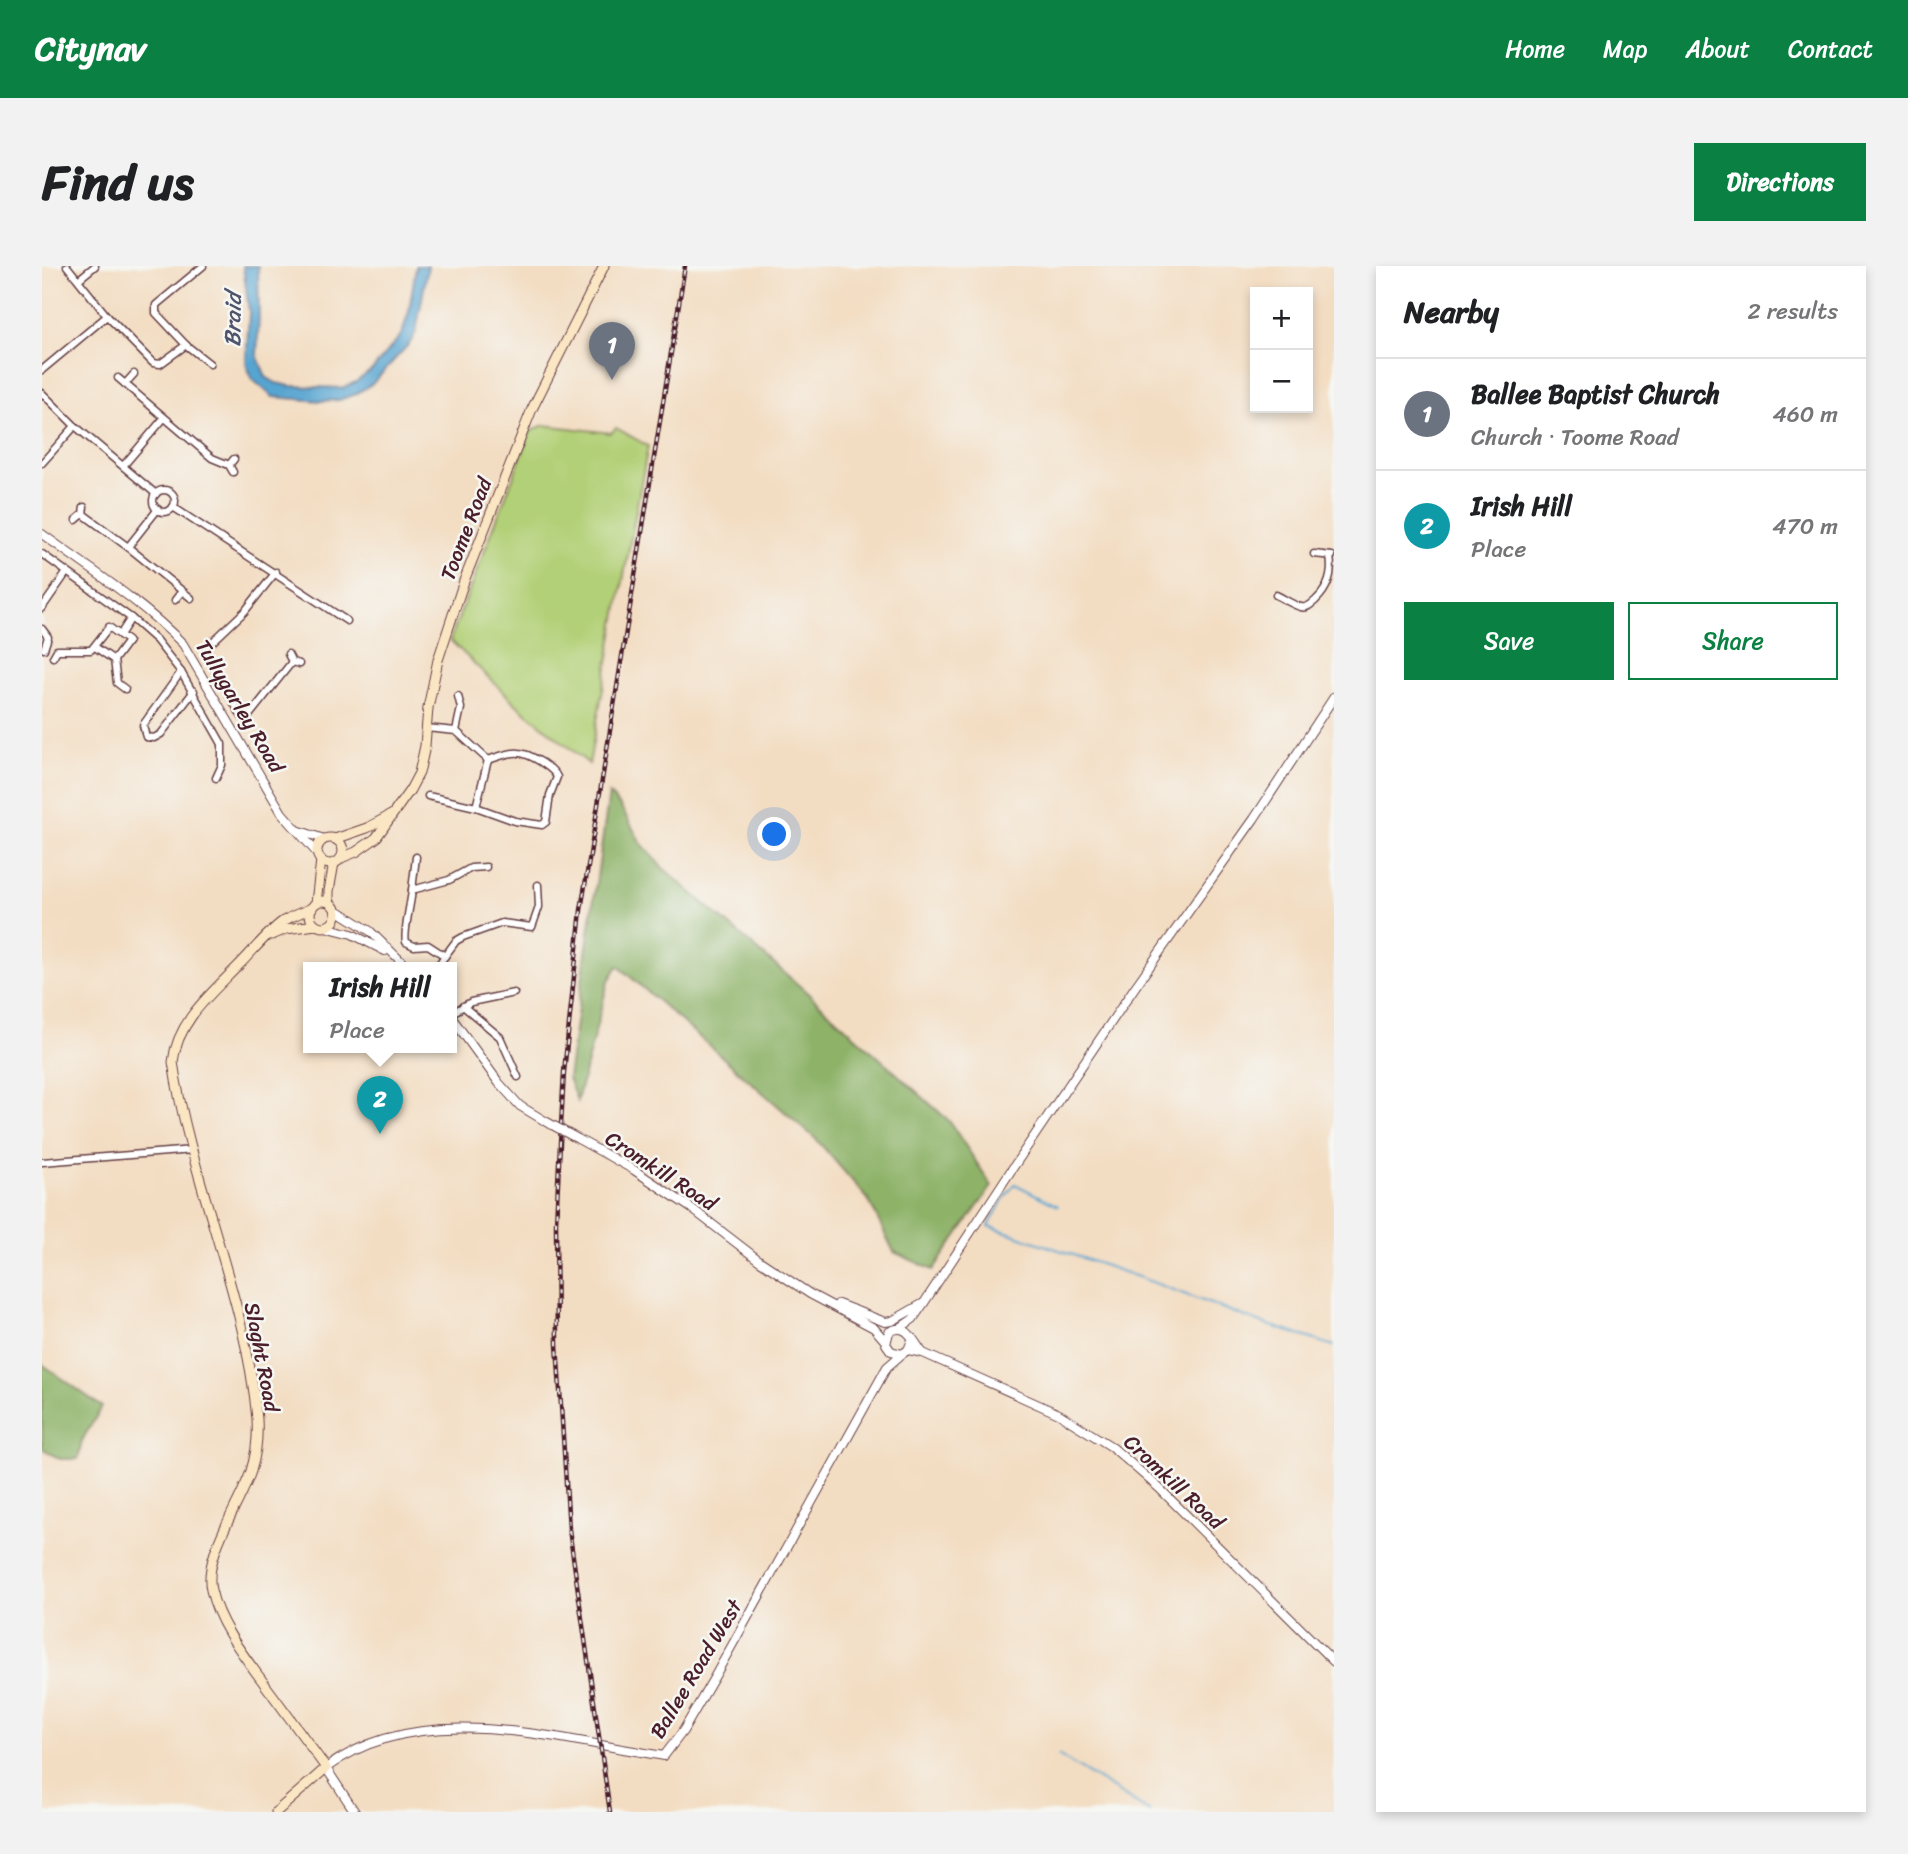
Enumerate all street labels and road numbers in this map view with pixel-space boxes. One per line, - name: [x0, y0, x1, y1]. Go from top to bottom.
- street label: Toome Road: [429, 470, 504, 586]
- street label: Tullygarley Road: [185, 631, 296, 782]
- street label: Cromkill Road: [597, 1120, 726, 1223]
- street label: Slaght Road: [233, 1299, 292, 1417]
- street label: Cromkill Road: [1114, 1425, 1235, 1541]
- street label: Ballee Road West: [639, 1590, 754, 1746]

